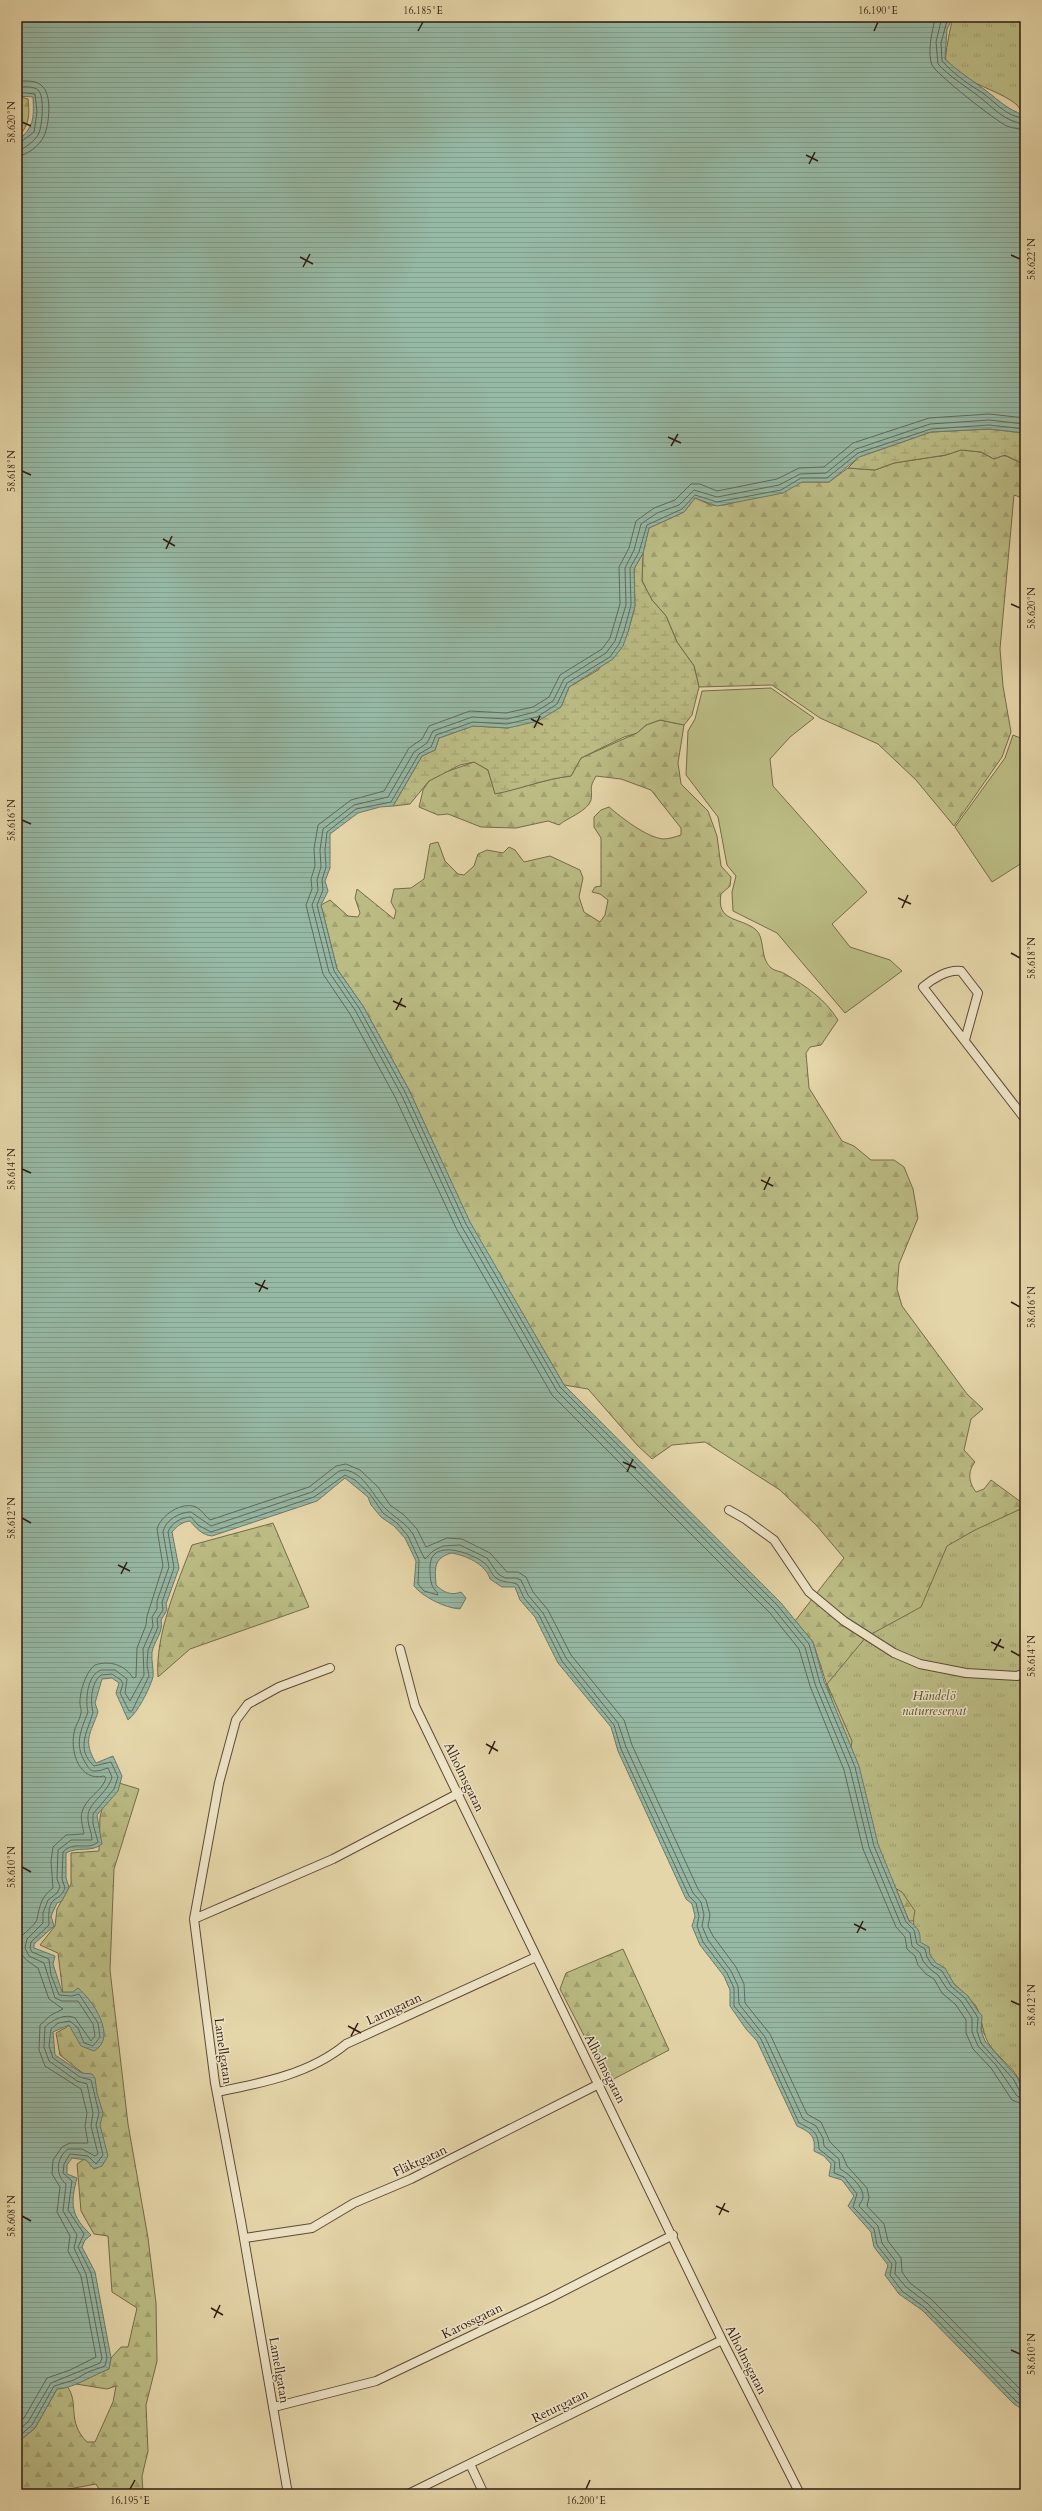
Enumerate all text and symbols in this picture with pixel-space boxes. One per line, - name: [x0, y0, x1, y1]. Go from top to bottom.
- text: 16.185°E: [403, 4, 443, 18]
- text: 16.190°E: [858, 4, 898, 18]
- text: 58.620°N: [5, 101, 19, 143]
- text: 58.622°N: [1025, 238, 1039, 280]
- text: 58.618°N: [5, 450, 19, 492]
- text: 58.620°N: [1025, 587, 1039, 629]
- text: 58.616°N: [5, 799, 19, 841]
- text: 58.618°N: [1025, 937, 1039, 979]
- text: 58.614°N: [5, 1148, 19, 1190]
- text: 58.616°N: [1025, 1286, 1039, 1328]
- text: 58.612°N: [5, 1497, 19, 1539]
- text: 58.614°N: [1025, 1635, 1039, 1677]
- park label: Händelö naturreservat: [902, 1687, 966, 1720]
- street label: Alholmsgatan: [439, 1739, 489, 1815]
- text: 58.610°N: [5, 1846, 19, 1888]
- text: 58.612°N: [1025, 1984, 1039, 2026]
- street label: Larmgatan: [363, 1988, 425, 2030]
- street label: Lamellgatan: [209, 2017, 237, 2086]
- street label: Alholmsgatan: [580, 2031, 630, 2107]
- street label: Fläktgatan: [390, 2140, 450, 2181]
- text: 58.608°N: [5, 2195, 19, 2237]
- street label: Karossgatan: [438, 2298, 506, 2344]
- street label: Alholmsgatan: [721, 2322, 771, 2398]
- text: 58.610°N: [1025, 2333, 1039, 2375]
- street label: Lamellgatan: [264, 2335, 294, 2405]
- street label: Returgatan: [529, 2384, 592, 2427]
- text: 16.195°E: [110, 2494, 150, 2508]
- text: 16.200°E: [566, 2494, 606, 2508]

